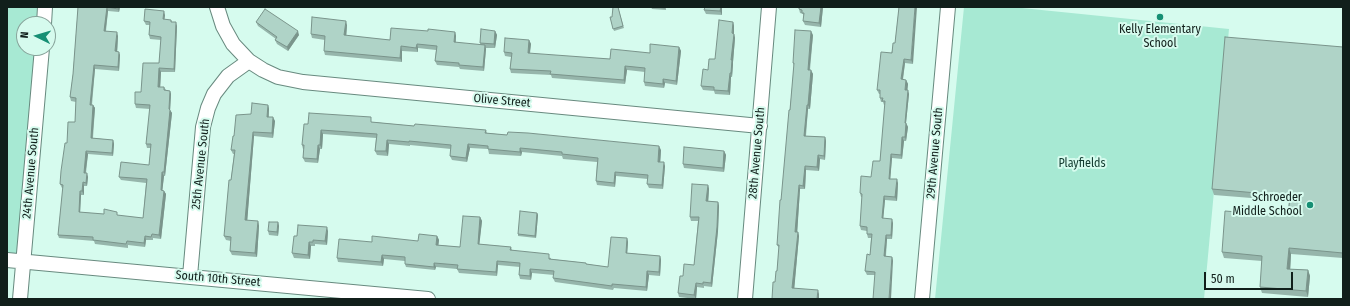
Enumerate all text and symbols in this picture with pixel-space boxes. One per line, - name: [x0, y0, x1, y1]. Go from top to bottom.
- marker: Kelly Elementary School: [1155, 12, 1165, 22]
- north arrow: [16, 16, 56, 56]
- place label: Kelly Elementary School: [1119, 23, 1201, 51]
- text: N: [18, 31, 31, 39]
- street label: Olive Street: [473, 91, 531, 111]
- street label: 28th Avenue South: [746, 107, 768, 199]
- street label: 29th Avenue South: [924, 107, 946, 199]
- street label: 25th Avenue South: [189, 118, 213, 210]
- street label: 24th Avenue South: [20, 127, 42, 219]
- park label: Playfields: [1058, 157, 1106, 171]
- place label: Schroeder Middle School: [1233, 191, 1302, 219]
- marker: Schroeder Middle School: [1305, 200, 1315, 210]
- scale bar: [1206, 264, 1295, 290]
- street label: South 10th Street: [175, 268, 261, 290]
- text: 50 m: [1211, 272, 1235, 286]

